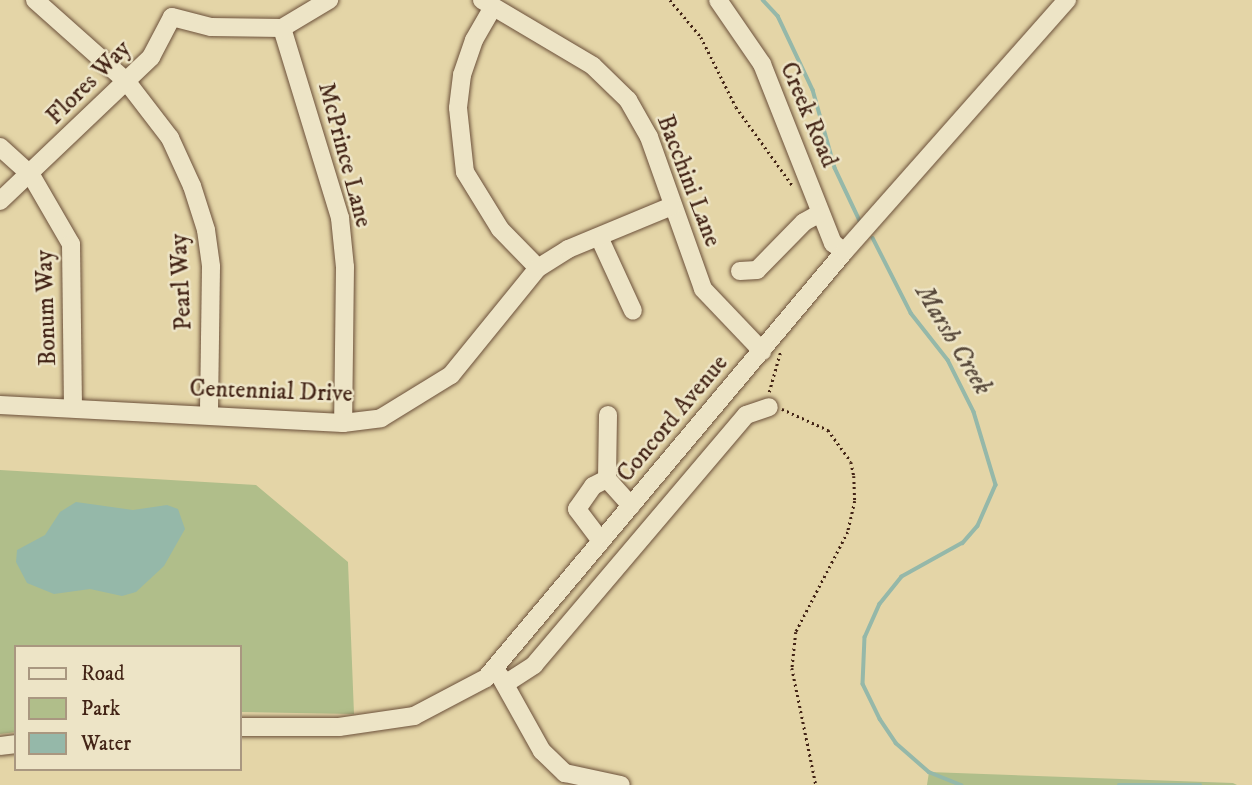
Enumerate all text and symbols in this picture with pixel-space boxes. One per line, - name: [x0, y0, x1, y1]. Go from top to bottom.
- street label: Flores Way: [41, 35, 137, 131]
- street label: Creek Road: [773, 58, 843, 172]
- street label: McPrince Lane: [311, 80, 377, 230]
- street label: Bacchini Lane: [650, 111, 726, 251]
- street label: Pearl Way: [165, 233, 199, 331]
- street label: Bonum Way: [31, 250, 63, 366]
- water label: Marsh Creek: [908, 279, 998, 401]
- street label: Concord Avenue: [611, 350, 735, 488]
- street label: Centennial Drive: [189, 375, 353, 409]
- legend: [14, 645, 242, 771]
- text: Road: [81, 661, 125, 687]
- text: Park: [81, 696, 120, 722]
- text: Water: [81, 731, 131, 757]

